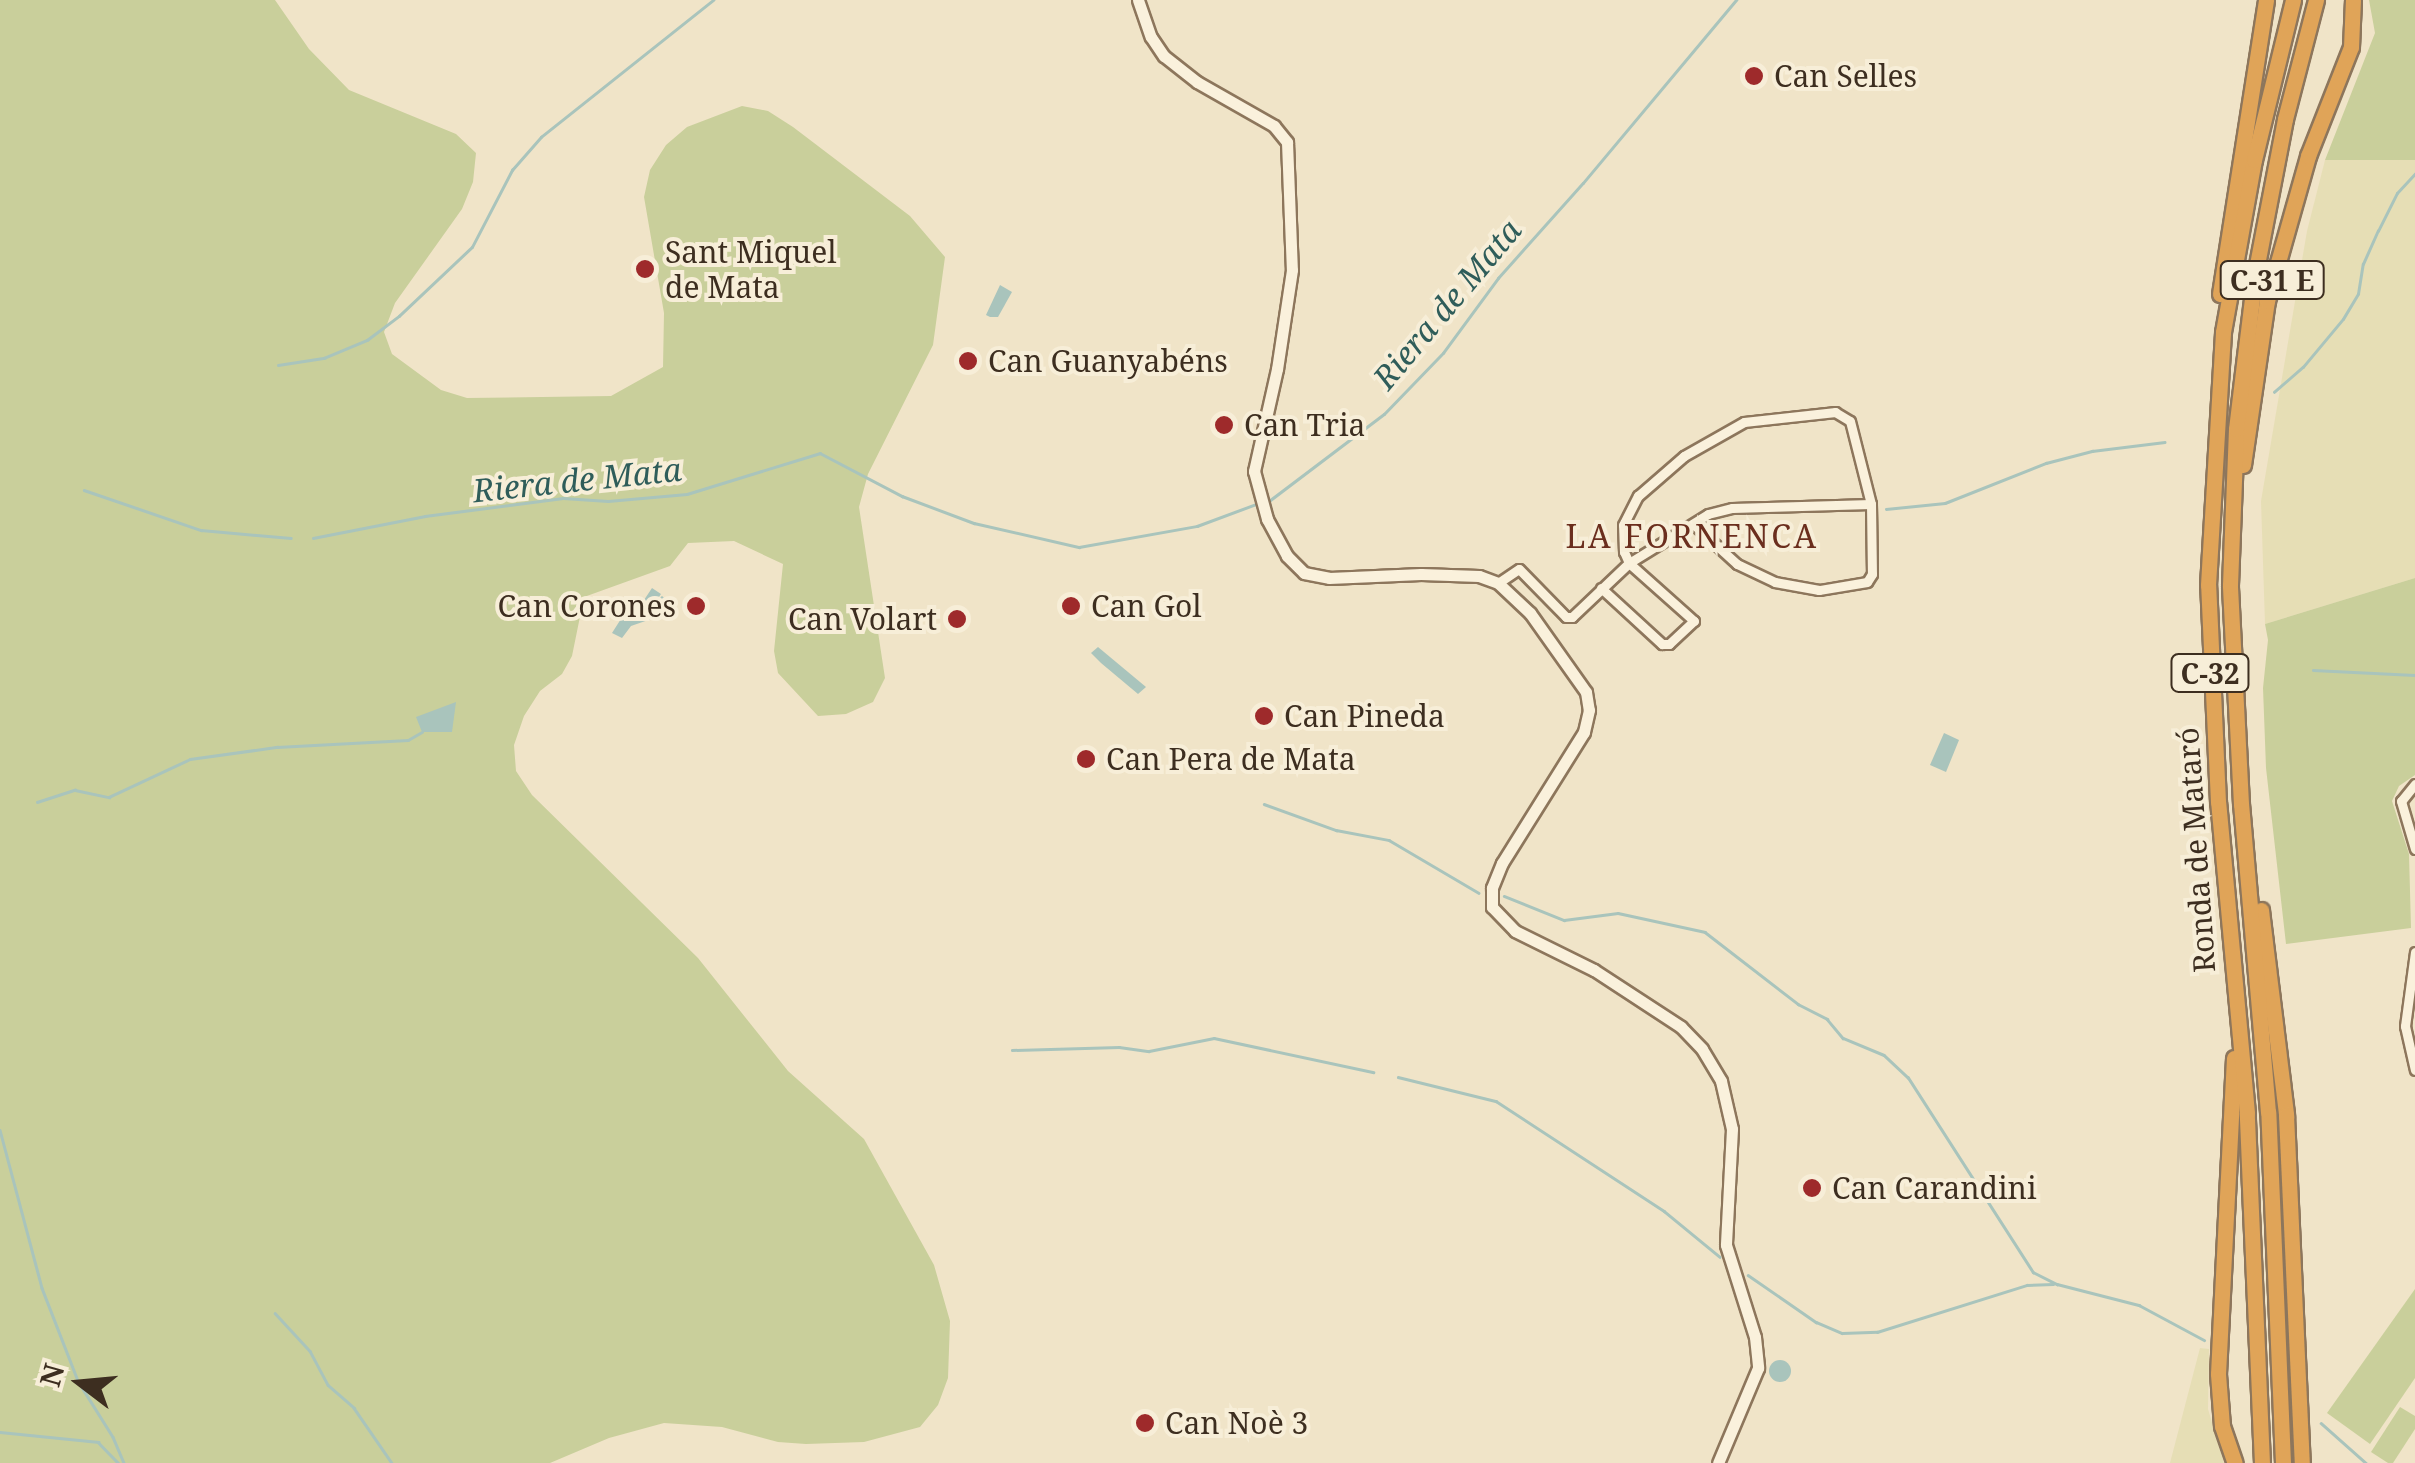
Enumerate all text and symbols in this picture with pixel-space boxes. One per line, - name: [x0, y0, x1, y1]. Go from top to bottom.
- place label: Can Selles: [1774, 58, 1917, 94]
- marker: Can Selles: [1743, 65, 1765, 87]
- water label: Riera de Mata: [1365, 211, 1529, 397]
- place label: Sant Miquel de Mata: [665, 234, 836, 304]
- road number: C-31 E: [2220, 257, 2324, 303]
- marker: Sant Miquel de Mata: [634, 258, 656, 280]
- place label: Can Guanyabéns: [988, 343, 1228, 379]
- marker: Can Guanyabéns: [957, 350, 979, 372]
- place label: Can Tria: [1244, 407, 1365, 443]
- marker: Can Tria: [1213, 414, 1235, 436]
- water label: Riera de Mata: [471, 450, 683, 510]
- district label: LA FORNENCA: [1566, 517, 1818, 555]
- place label: Can Corones: [497, 588, 676, 624]
- place label: Can Gol: [1091, 588, 1201, 624]
- marker: Can Corones: [685, 595, 707, 617]
- marker: Can Gol: [1060, 595, 1082, 617]
- place label: Can Volart: [788, 601, 937, 637]
- marker: Can Volart: [946, 608, 968, 630]
- road number: C-32: [2170, 650, 2250, 696]
- place label: Can Pineda: [1284, 698, 1445, 734]
- marker: Can Pineda: [1253, 705, 1275, 727]
- street label: Ronda de Mataró: [2169, 726, 2223, 974]
- place label: Can Pera de Mata: [1106, 741, 1356, 777]
- marker: Can Pera de Mata: [1075, 748, 1097, 770]
- place label: Can Carandini: [1832, 1170, 2037, 1206]
- marker: Can Carandini: [1801, 1177, 1823, 1199]
- north arrow: [30, 1333, 130, 1433]
- text: N: [30, 1359, 72, 1391]
- place label: Can Noè 3: [1165, 1405, 1308, 1441]
- marker: Can Noè 3: [1134, 1412, 1156, 1434]

